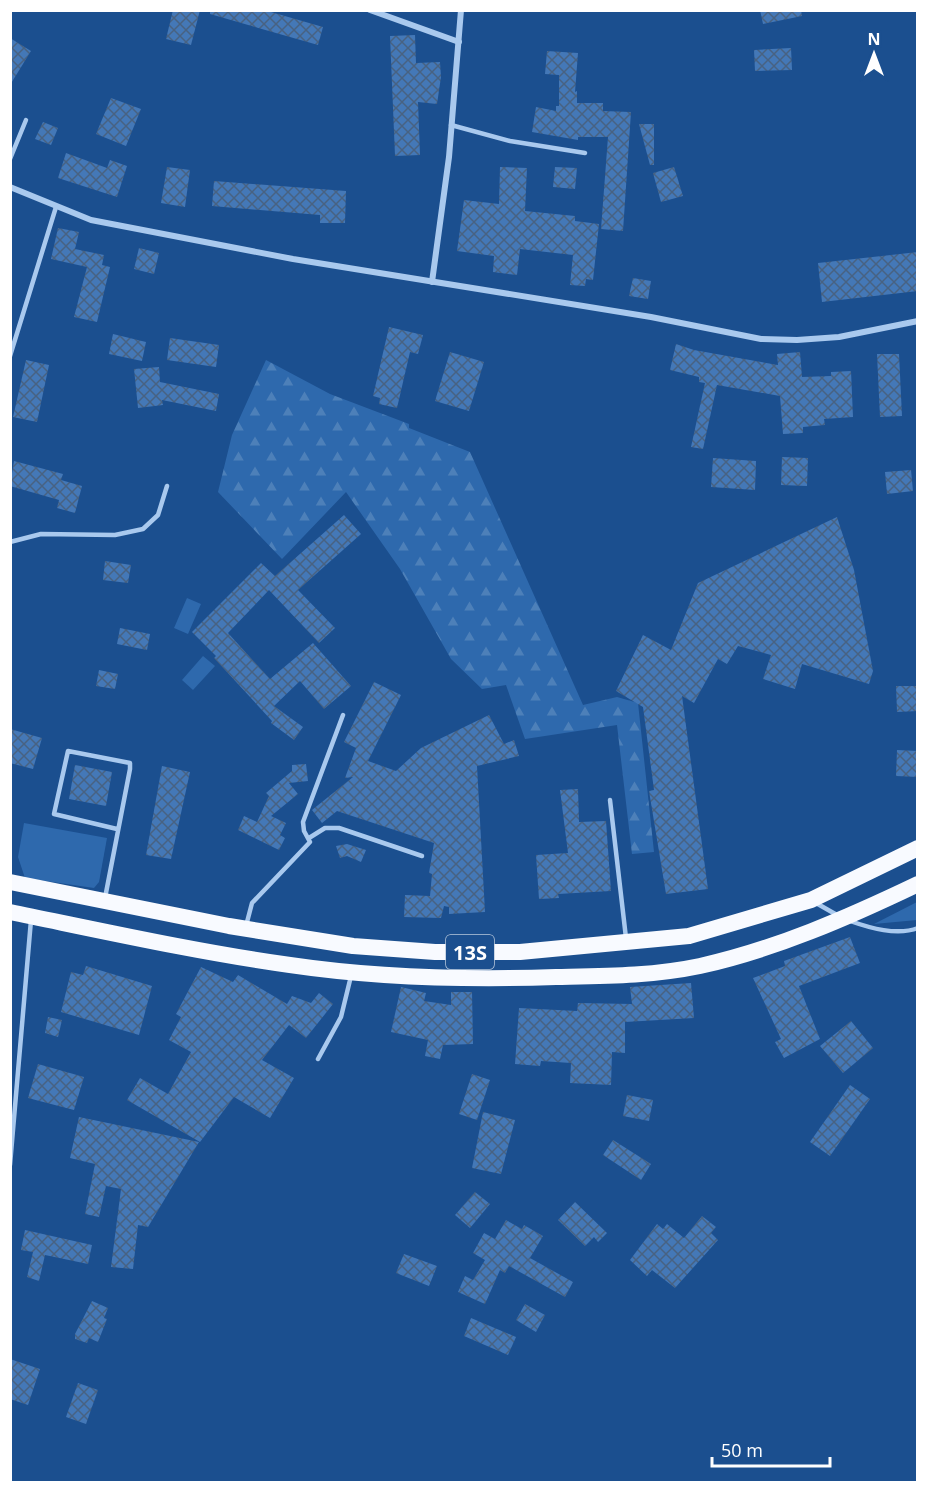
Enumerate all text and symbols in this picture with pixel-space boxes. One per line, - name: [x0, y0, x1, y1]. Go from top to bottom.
- north arrow: [844, 24, 904, 84]
- text: N: [867, 28, 881, 50]
- road number: 13S: [446, 935, 494, 969]
- scale bar: [712, 1430, 830, 1468]
- text: 50 m: [721, 1438, 763, 1462]

